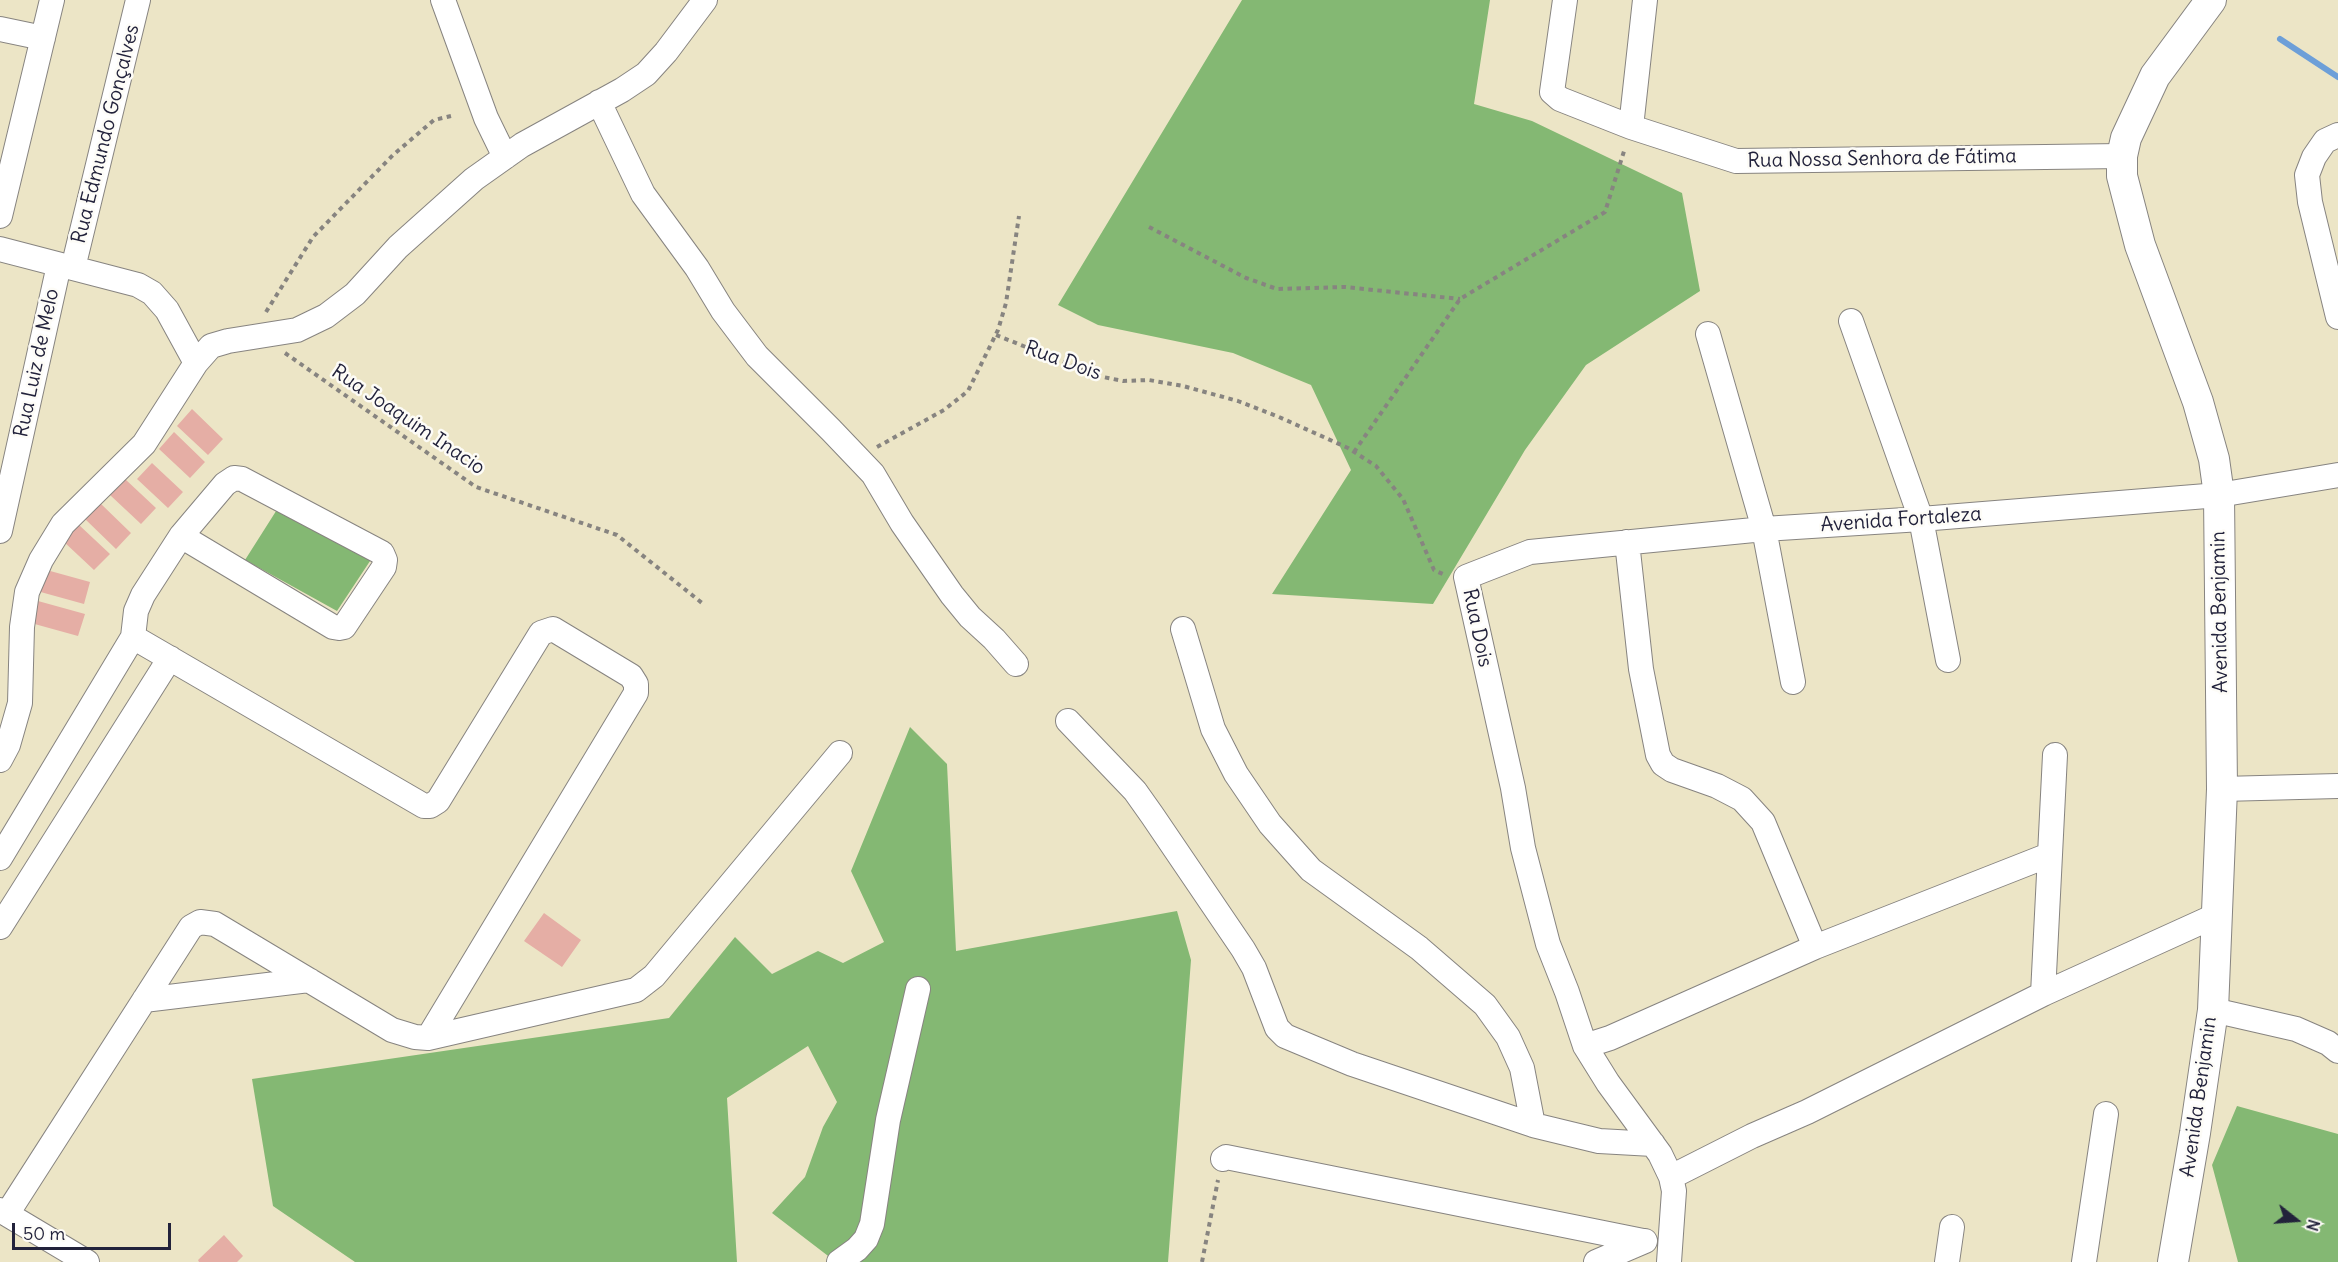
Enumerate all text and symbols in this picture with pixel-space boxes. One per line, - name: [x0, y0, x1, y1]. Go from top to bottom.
- street label: Rua Edmundo Gonçalves: [67, 22, 145, 246]
- street label: Rua Nossa Senhora de Fátima: [1747, 145, 2017, 173]
- street label: Rua Luiz de Melo: [10, 287, 64, 439]
- street label: Rua Dois: [1022, 336, 1104, 386]
- street label: Rua Joaquim Inacio: [327, 360, 489, 480]
- street label: Avenida Fortaleza: [1820, 502, 1982, 538]
- street label: Avenida Benjamin: [2207, 531, 2233, 693]
- street label: Rua Dois: [1457, 587, 1497, 669]
- street label: Avenida Benjamin: [2176, 1015, 2222, 1179]
- north arrow: [2266, 1190, 2326, 1250]
- scale bar: [15, 1211, 174, 1249]
- text: N: [2302, 1217, 2324, 1233]
- text: 50 m: [23, 1222, 65, 1245]

